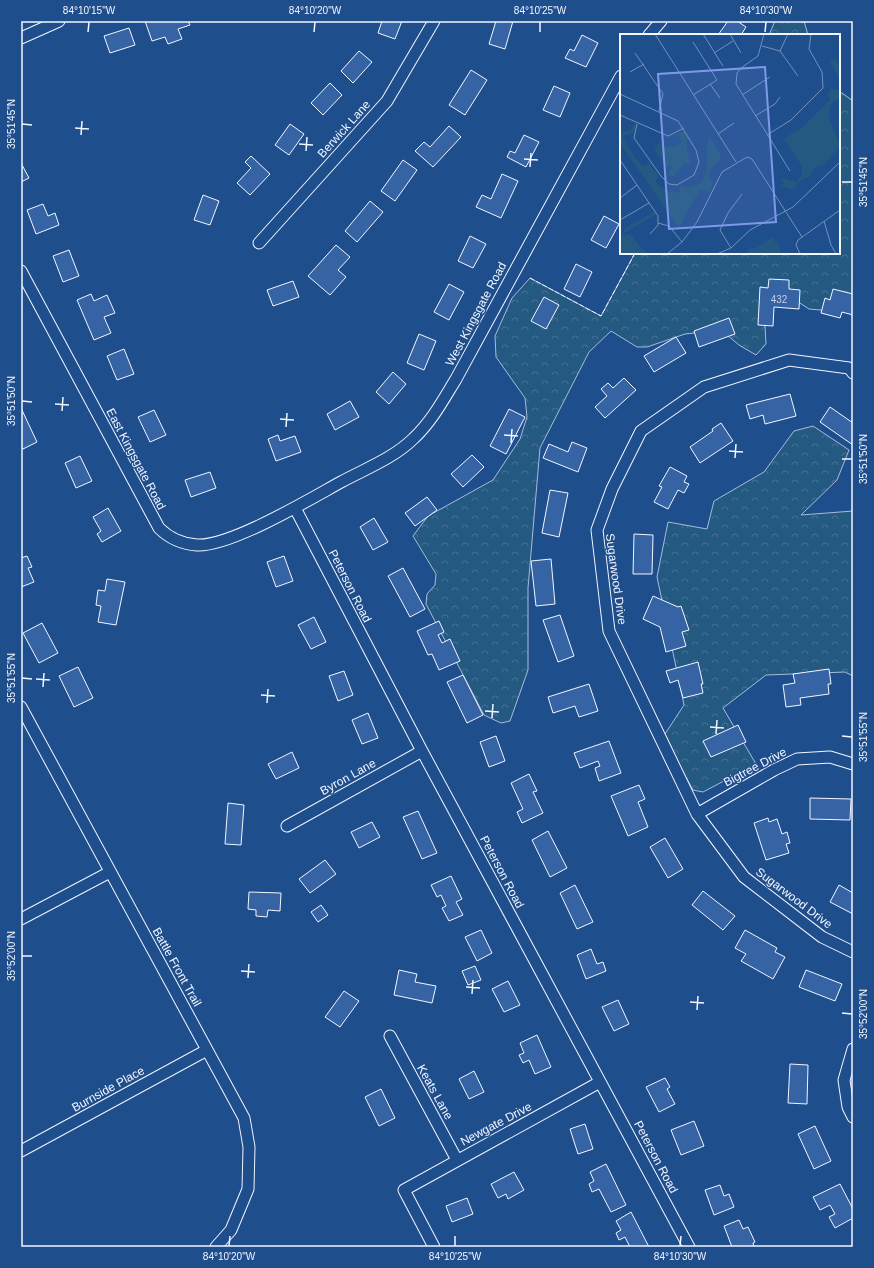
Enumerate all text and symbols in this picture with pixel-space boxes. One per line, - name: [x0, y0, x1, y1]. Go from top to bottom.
- text: 84°10'15"W: [63, 5, 116, 16]
- text: 84°10'20"W: [289, 5, 342, 16]
- text: 84°10'25"W: [514, 5, 567, 16]
- text: 84°10'30"W: [740, 5, 793, 16]
- inset map: [620, 34, 840, 254]
- street label: Berwick Lane: [315, 97, 374, 160]
- text: 35°51'45"N: [6, 99, 17, 149]
- text: 35°51'45"N: [858, 157, 869, 207]
- street label: West Kingsgate Road: [443, 260, 509, 368]
- house number: 432: [771, 294, 788, 305]
- text: 35°51'50"N: [6, 376, 17, 426]
- street label: East Kingsgate Road: [103, 406, 169, 512]
- text: 35°51'50"N: [858, 434, 869, 484]
- street label: Sugarwood Drive: [603, 532, 629, 626]
- street label: Peterson Road: [326, 547, 374, 625]
- text: 35°51'55"N: [6, 653, 17, 703]
- text: 35°51'55"N: [858, 712, 869, 762]
- street label: Bigtree Drive: [721, 744, 789, 789]
- street label: Byron Lane: [318, 756, 379, 798]
- street label: Peterson Road: [477, 833, 527, 911]
- street label: Sugarwood Drive: [753, 865, 835, 931]
- street label: Battle Front Trail: [150, 925, 204, 1009]
- text: 35°52'00"N: [6, 931, 17, 981]
- text: 35°52'00"N: [858, 989, 869, 1039]
- street label: Keats Lane: [414, 1062, 456, 1122]
- street label: Burnside Place: [69, 1063, 147, 1115]
- street label: Newgate Drive: [458, 1099, 534, 1149]
- street label: Peterson Road: [631, 1118, 681, 1196]
- text: 84°10'20"W: [203, 1251, 256, 1262]
- text: 84°10'25"W: [429, 1251, 482, 1262]
- text: 84°10'30"W: [654, 1251, 707, 1262]

